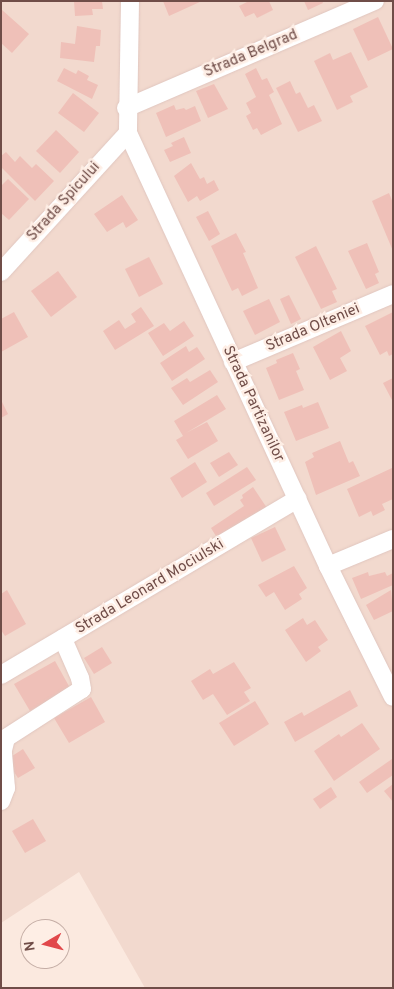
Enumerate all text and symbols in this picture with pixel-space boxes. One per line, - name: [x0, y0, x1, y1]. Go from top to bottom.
- street label: Strada Belgrad: [201, 26, 301, 82]
- street label: Strada Spicului: [24, 159, 104, 245]
- street label: Strada Olteniei: [263, 300, 363, 356]
- street label: Strada Partizanilor: [218, 343, 288, 465]
- street label: Strada Leonard Mociulski: [73, 536, 227, 638]
- north arrow: [20, 919, 70, 969]
- text: N: [22, 940, 40, 952]

